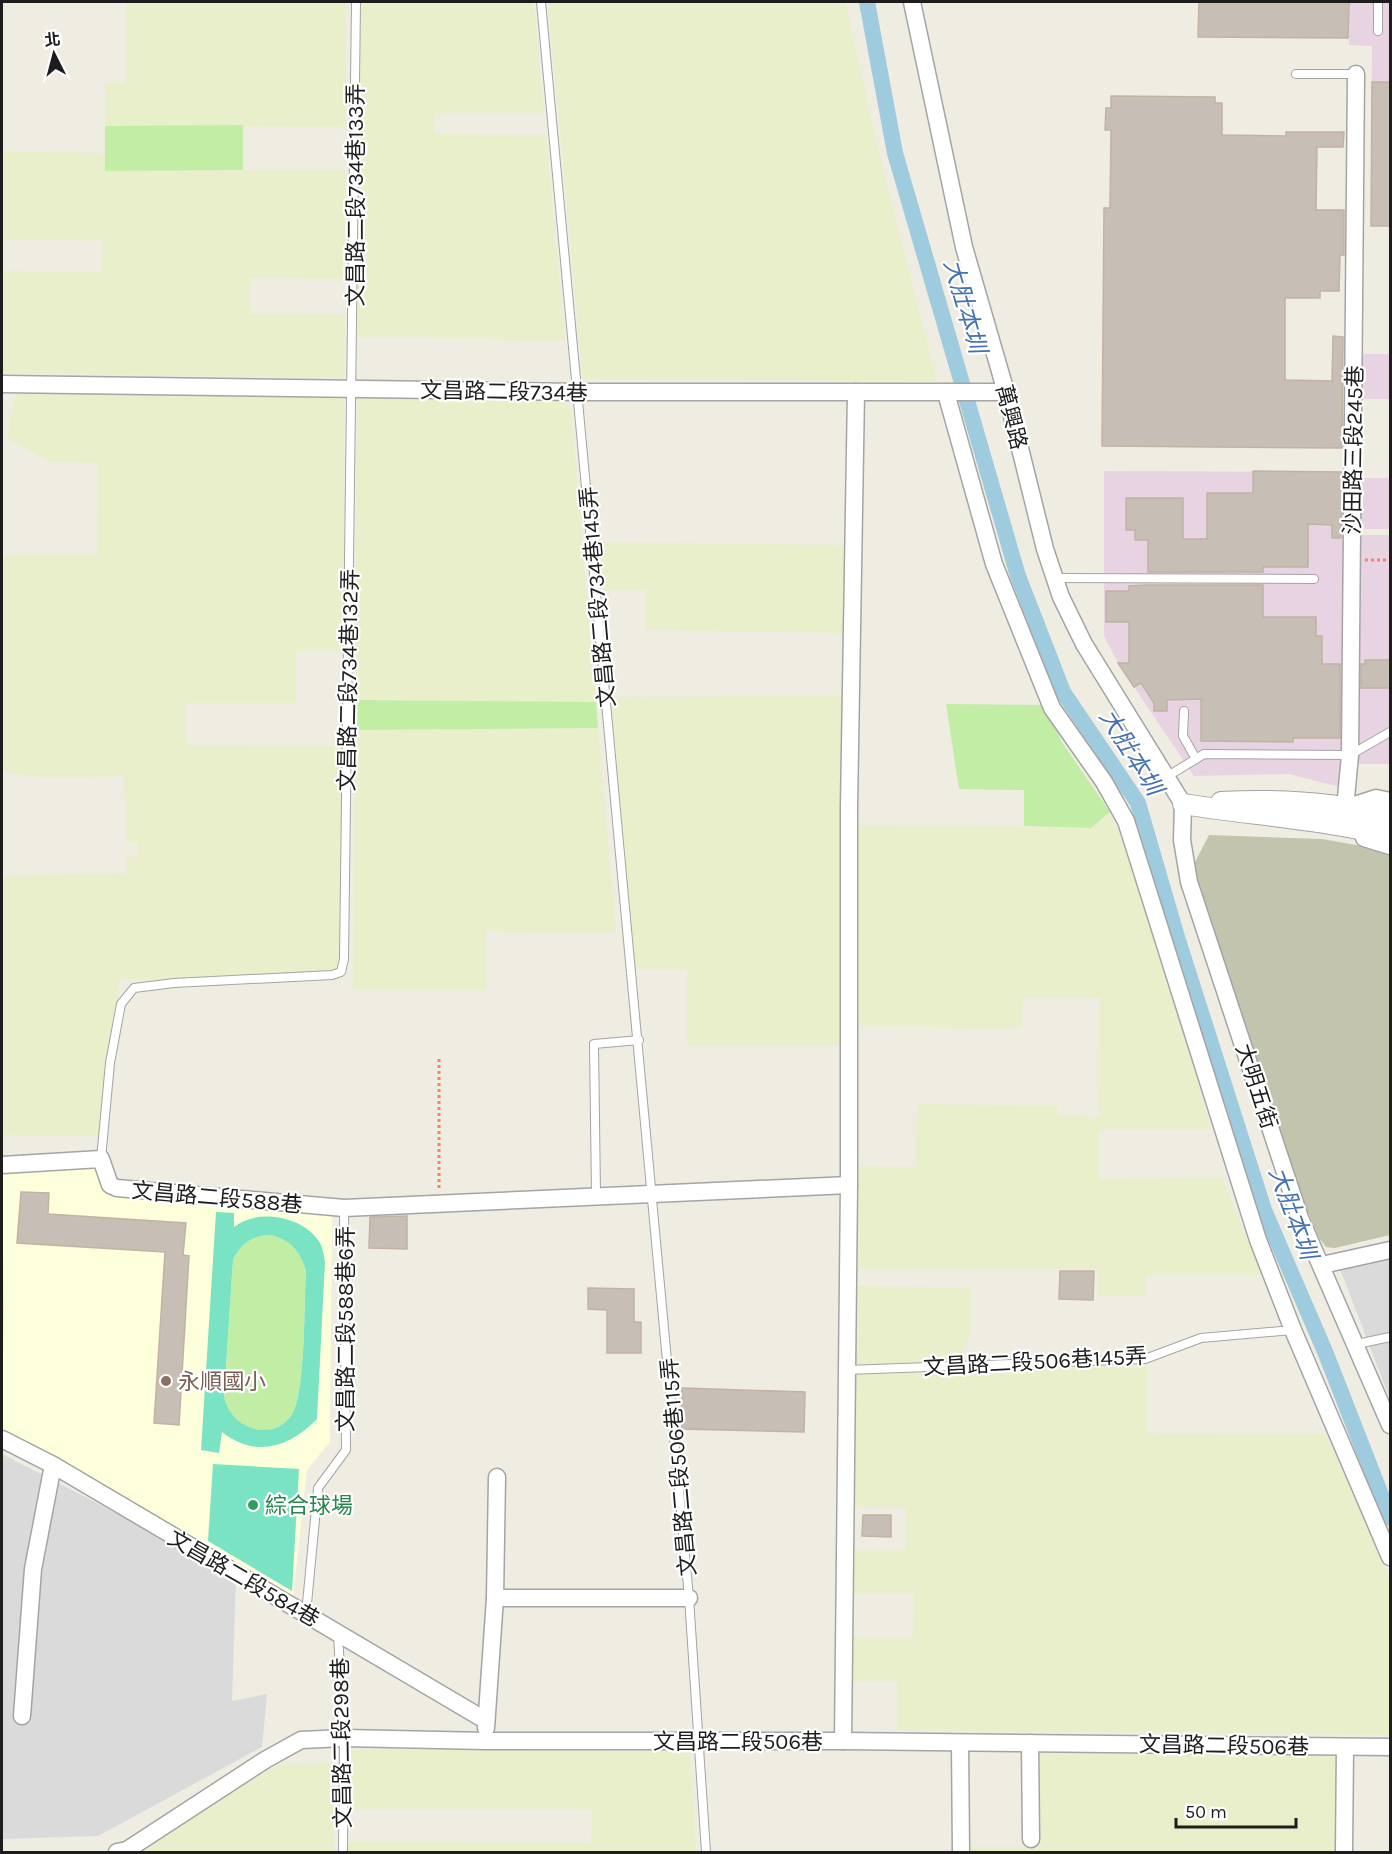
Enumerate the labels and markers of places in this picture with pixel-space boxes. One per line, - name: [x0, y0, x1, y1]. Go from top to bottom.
- place label: 永順國小: [178, 1369, 266, 1395]
- marker: 永順國小: [159, 1374, 173, 1388]
- place label: 綜合球場: [265, 1493, 353, 1519]
- marker: 綜合球場: [246, 1498, 260, 1512]

